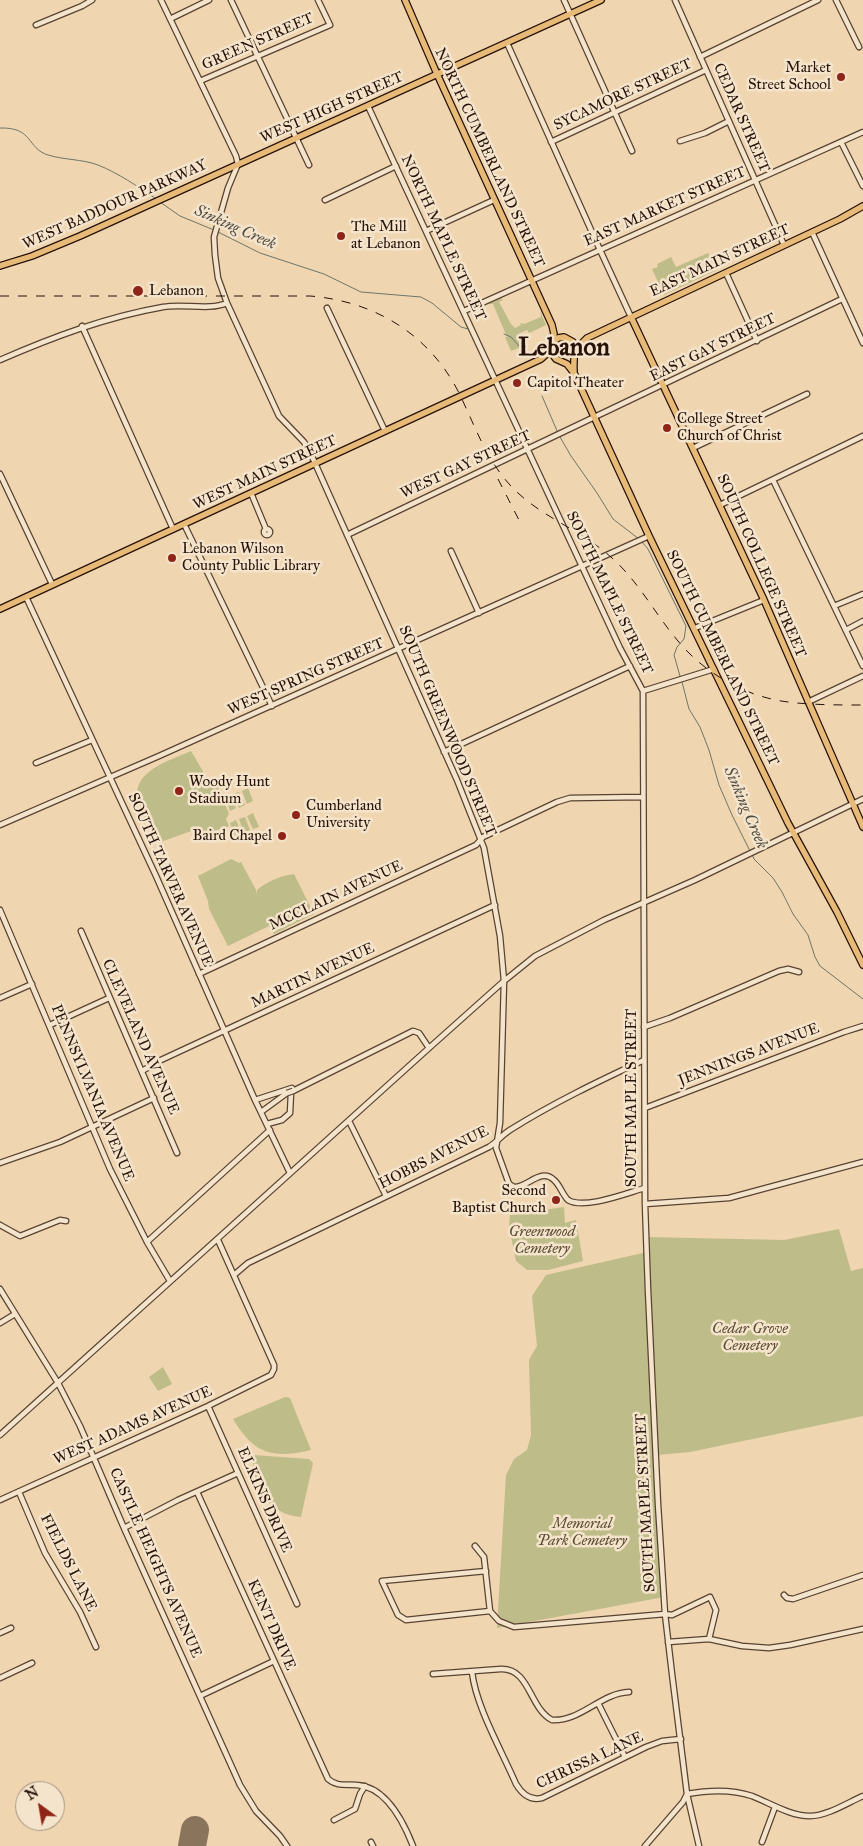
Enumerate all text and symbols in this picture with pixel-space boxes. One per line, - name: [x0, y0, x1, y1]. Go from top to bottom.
- street label: GREEN STREET: [199, 9, 317, 75]
- street label: NORTH CUMBERLAND STREET: [430, 45, 548, 271]
- street label: SYCAMORE STREET: [551, 55, 695, 135]
- place label: Market Street School: [748, 59, 831, 94]
- street label: CEDAR STREET: [709, 61, 773, 175]
- street label: WEST HIGH STREET: [258, 68, 406, 148]
- marker: Market Street School: [835, 71, 847, 83]
- street label: NORTH MAPLE STREET: [397, 152, 489, 324]
- street label: WEST BADDOUR PARKWAY: [20, 156, 210, 254]
- street label: EAST MARKET STREET: [581, 163, 749, 251]
- water label: Sinking Creek: [191, 201, 279, 255]
- place label: The Mill at Lebanon: [351, 218, 421, 253]
- street label: EAST MAIN STREET: [647, 221, 793, 301]
- marker: The Mill at Lebanon: [335, 230, 347, 242]
- place label: Lebanon: [149, 282, 204, 300]
- marker: Lebanon: [131, 284, 145, 298]
- street label: EAST GAY STREET: [647, 310, 779, 386]
- district label: Lebanon: [518, 334, 610, 364]
- place label: Capitol Theater: [527, 374, 624, 392]
- marker: Capitol Theater: [511, 377, 523, 389]
- place label: College Street Church of Christ: [677, 410, 782, 445]
- marker: College Street Church of Christ: [661, 422, 673, 434]
- street label: WEST GAY STREET: [398, 427, 534, 503]
- street label: WEST MAIN STREET: [190, 432, 340, 514]
- street label: SOUTH COLLEGE STREET: [712, 472, 810, 660]
- street label: SOUTH MAPLE STREET: [562, 509, 656, 677]
- place label: Lebanon Wilson County Public Library: [182, 540, 320, 575]
- street label: SOUTH CUMBERLAND STREET: [662, 547, 782, 769]
- marker: Lebanon Wilson County Public Library: [166, 552, 178, 564]
- street label: SOUTH GREENWOOD STREET: [394, 623, 500, 839]
- street label: WEST SPRING STREET: [225, 634, 387, 720]
- water label: Sinking Creek: [719, 764, 771, 852]
- place label: Woody Hunt Stadium: [189, 773, 270, 808]
- marker: Woody Hunt Stadium: [173, 785, 185, 797]
- street label: SOUTH TARVER AVENUE: [123, 790, 217, 970]
- place label: Cumberland University: [306, 797, 382, 832]
- marker: Cumberland University: [290, 809, 302, 821]
- place label: Baird Chapel: [193, 827, 272, 845]
- marker: Baird Chapel: [276, 830, 288, 842]
- street label: MCCLAIN AVENUE: [266, 857, 406, 935]
- street label: MARTIN AVENUE: [248, 940, 378, 1012]
- street label: CLEVELAND AVENUE: [98, 957, 182, 1117]
- street label: PENNSYLVANIA AVENUE: [47, 1002, 137, 1184]
- street label: SOUTH MAPLE STREET: [623, 1009, 641, 1187]
- street label: JENNINGS AVENUE: [676, 1020, 822, 1090]
- street label: HOBBS AVENUE: [376, 1122, 492, 1194]
- place label: Second Baptist Church: [452, 1182, 546, 1217]
- marker: Second Baptist Church: [550, 1194, 562, 1206]
- park label: Greenwood Cemetery: [509, 1223, 575, 1258]
- park label: Cedar Grove Cemetery: [712, 1320, 788, 1355]
- street label: WEST ADAMS AVENUE: [51, 1383, 215, 1469]
- street label: SOUTH MAPLE STREET: [632, 1413, 660, 1593]
- street label: ELKINS DRIVE: [233, 1445, 295, 1555]
- street label: CASTLE HEIGHTS AVENUE: [105, 1465, 205, 1661]
- street label: FIELDS LANE: [36, 1511, 100, 1615]
- park label: Memorial Park Cemetery: [537, 1515, 627, 1550]
- street label: KENT DRIVE: [243, 1577, 299, 1673]
- street label: CHRISSA LANE: [534, 1728, 646, 1794]
- north arrow: [15, 1781, 65, 1831]
- text: N: [23, 1783, 42, 1804]

